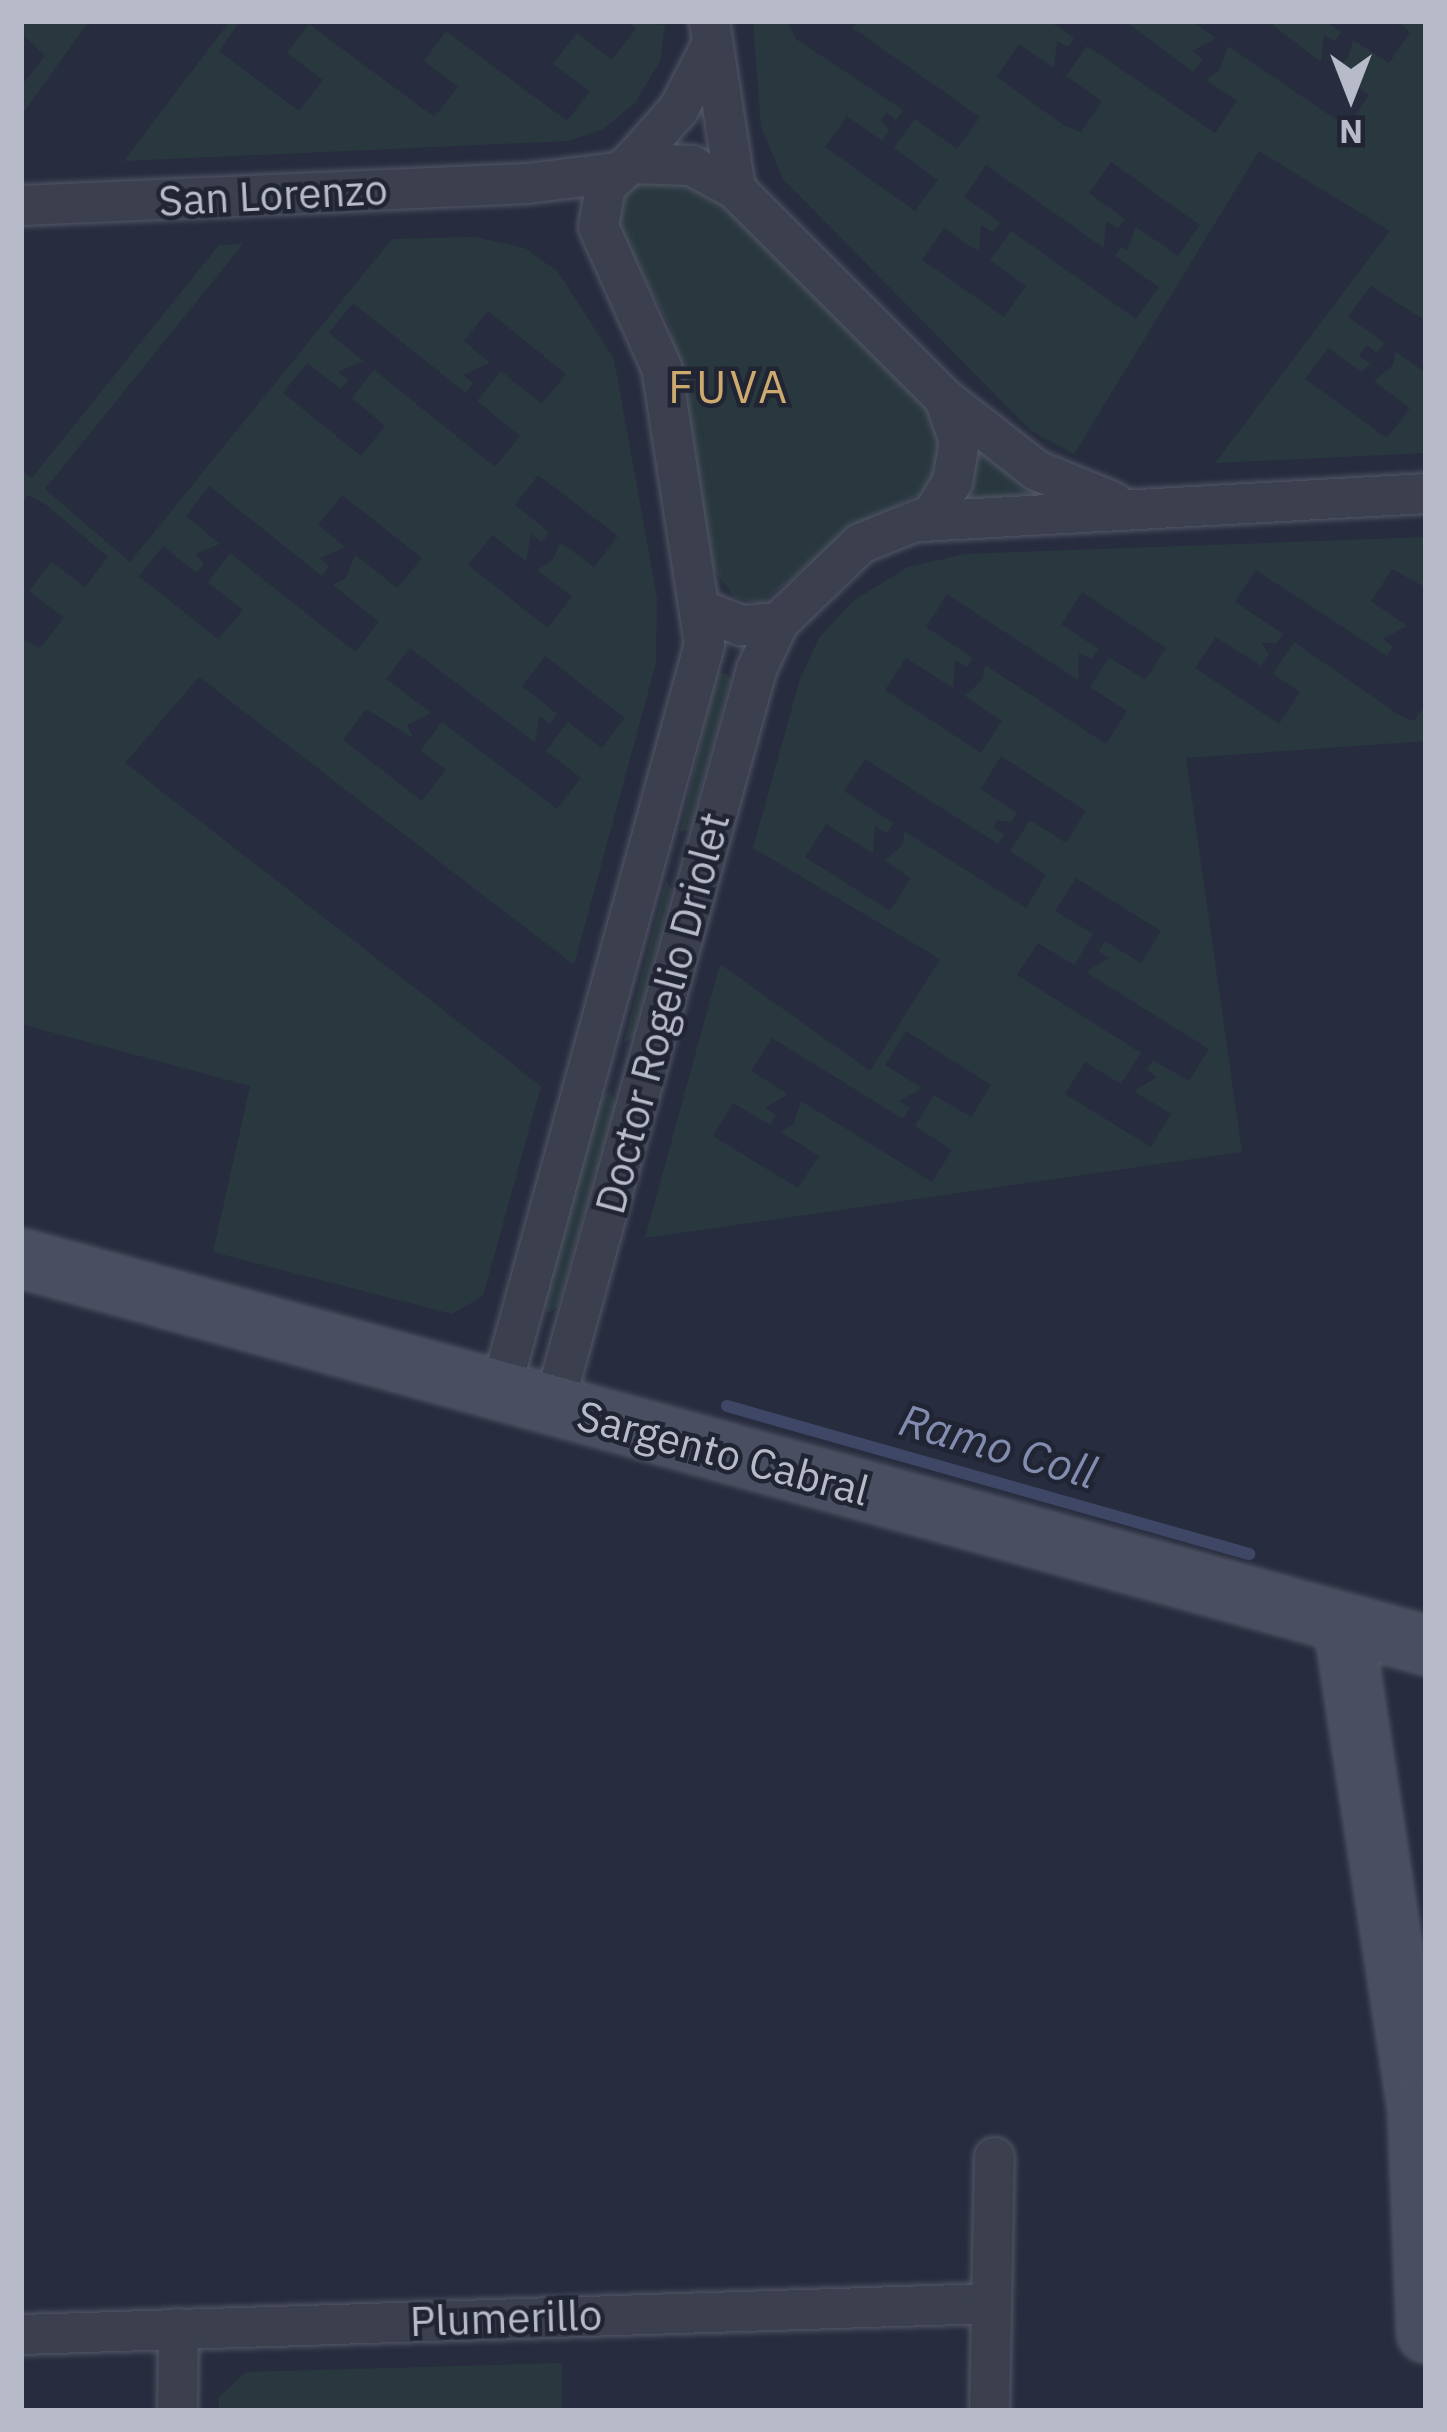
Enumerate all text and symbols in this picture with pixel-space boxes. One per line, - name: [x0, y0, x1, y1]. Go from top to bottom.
- north arrow: [1291, 36, 1411, 156]
- text: N: [1339, 111, 1363, 154]
- street label: San Lorenzo: [157, 164, 389, 226]
- district label: FUVA: [668, 360, 790, 414]
- street label: Doctor Rogelio Driolet: [584, 807, 740, 1219]
- street label: Sargento Cabral: [572, 1390, 874, 1516]
- water label: Ramo Coll: [894, 1392, 1102, 1500]
- street label: Plumerillo: [409, 2289, 603, 2347]

